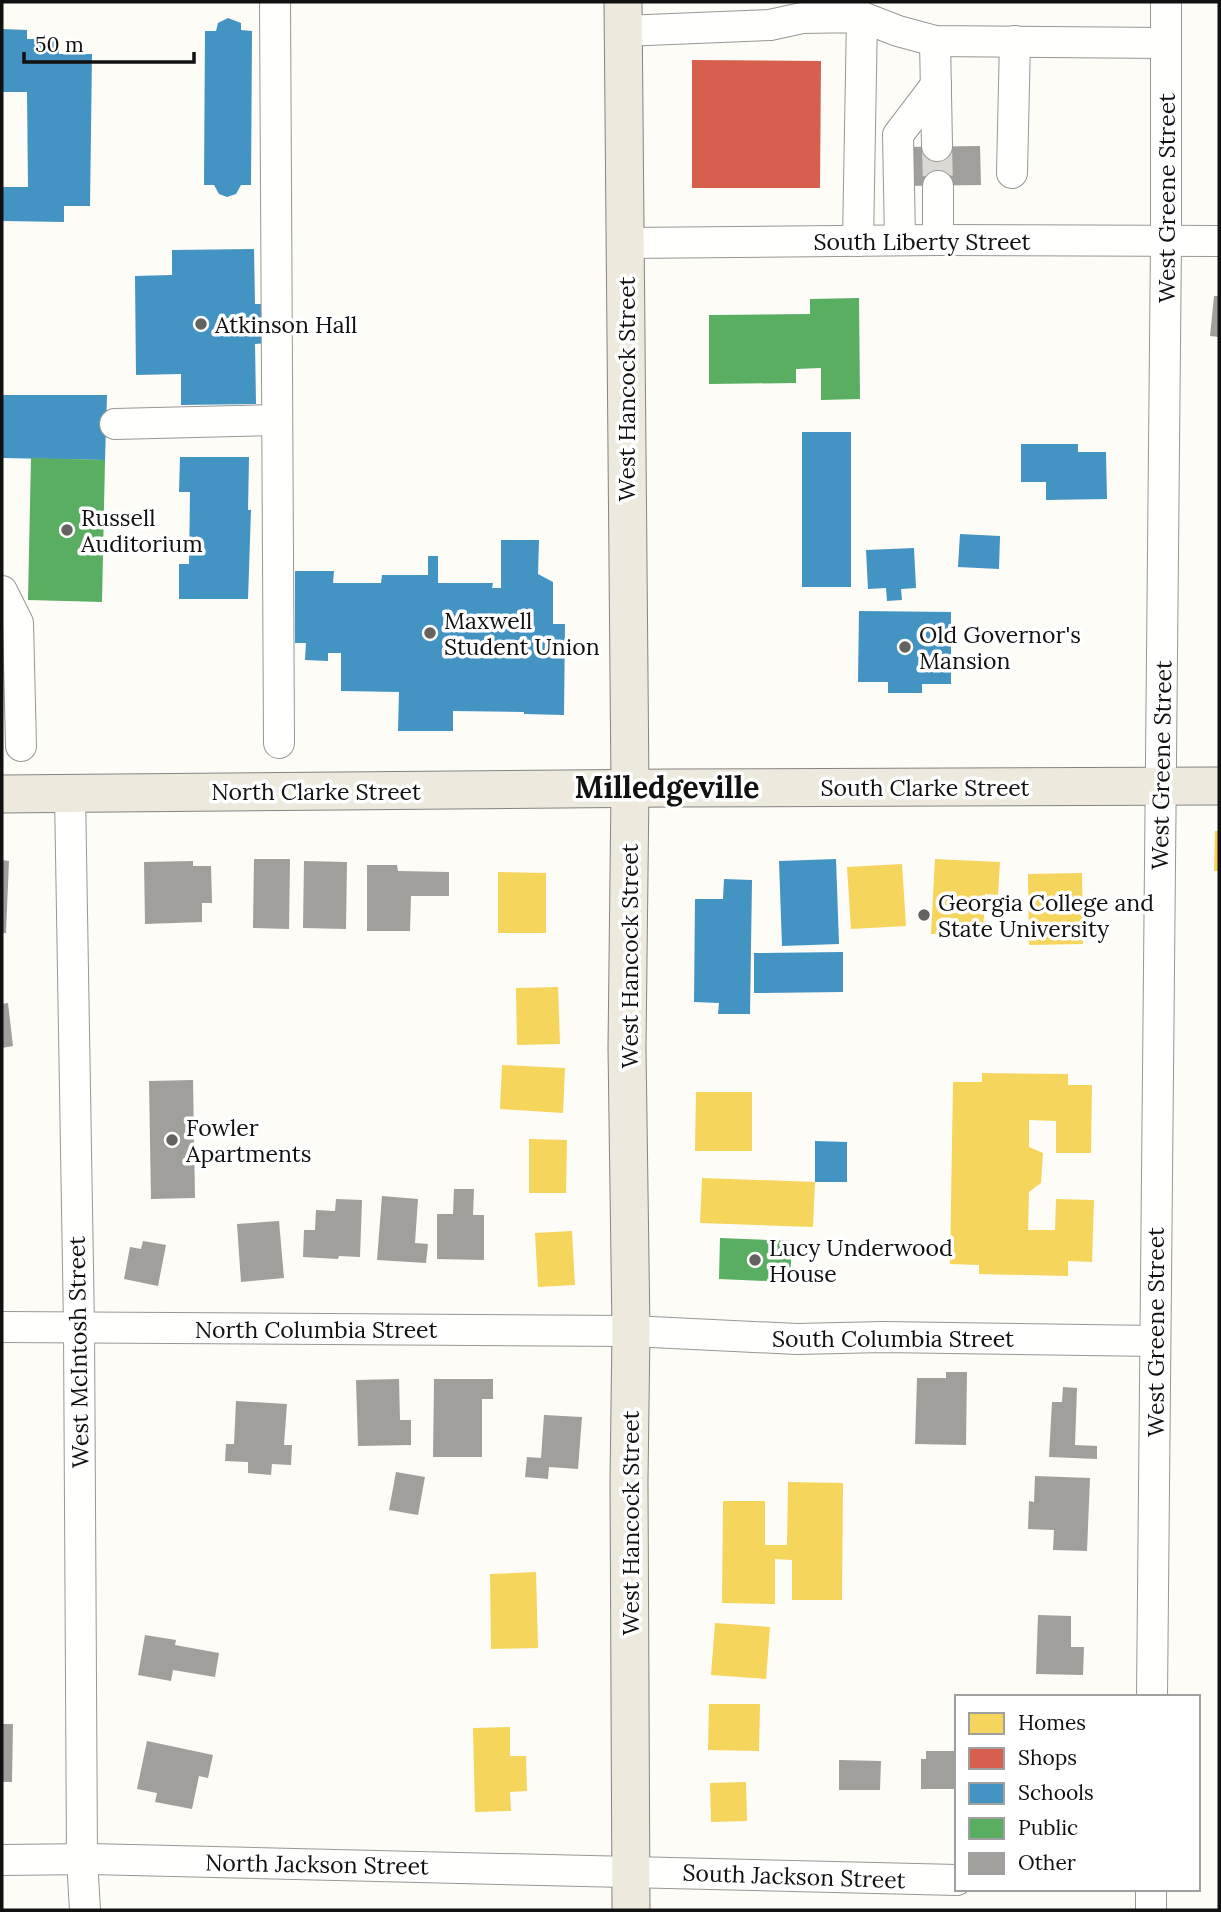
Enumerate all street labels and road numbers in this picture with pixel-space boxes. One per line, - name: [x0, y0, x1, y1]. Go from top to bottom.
- street label: West Greene Street: [1152, 93, 1181, 303]
- street label: South Liberty Street: [813, 227, 1031, 256]
- street label: West Hancock Street: [612, 276, 641, 502]
- street label: West Greene Street: [1145, 660, 1177, 870]
- street label: South Clarke Street: [821, 773, 1030, 802]
- street label: North Clarke Street: [211, 777, 421, 806]
- street label: West Hancock Street: [615, 843, 644, 1069]
- street label: West Greene Street: [1141, 1227, 1170, 1437]
- street label: West McIntosh Street: [61, 1236, 95, 1468]
- street label: North Columbia Street: [195, 1315, 437, 1344]
- street label: South Columbia Street: [772, 1324, 1014, 1353]
- street label: West Hancock Street: [616, 1410, 645, 1636]
- street label: North Jackson Street: [205, 1848, 429, 1880]
- street label: South Jackson Street: [682, 1858, 906, 1894]

